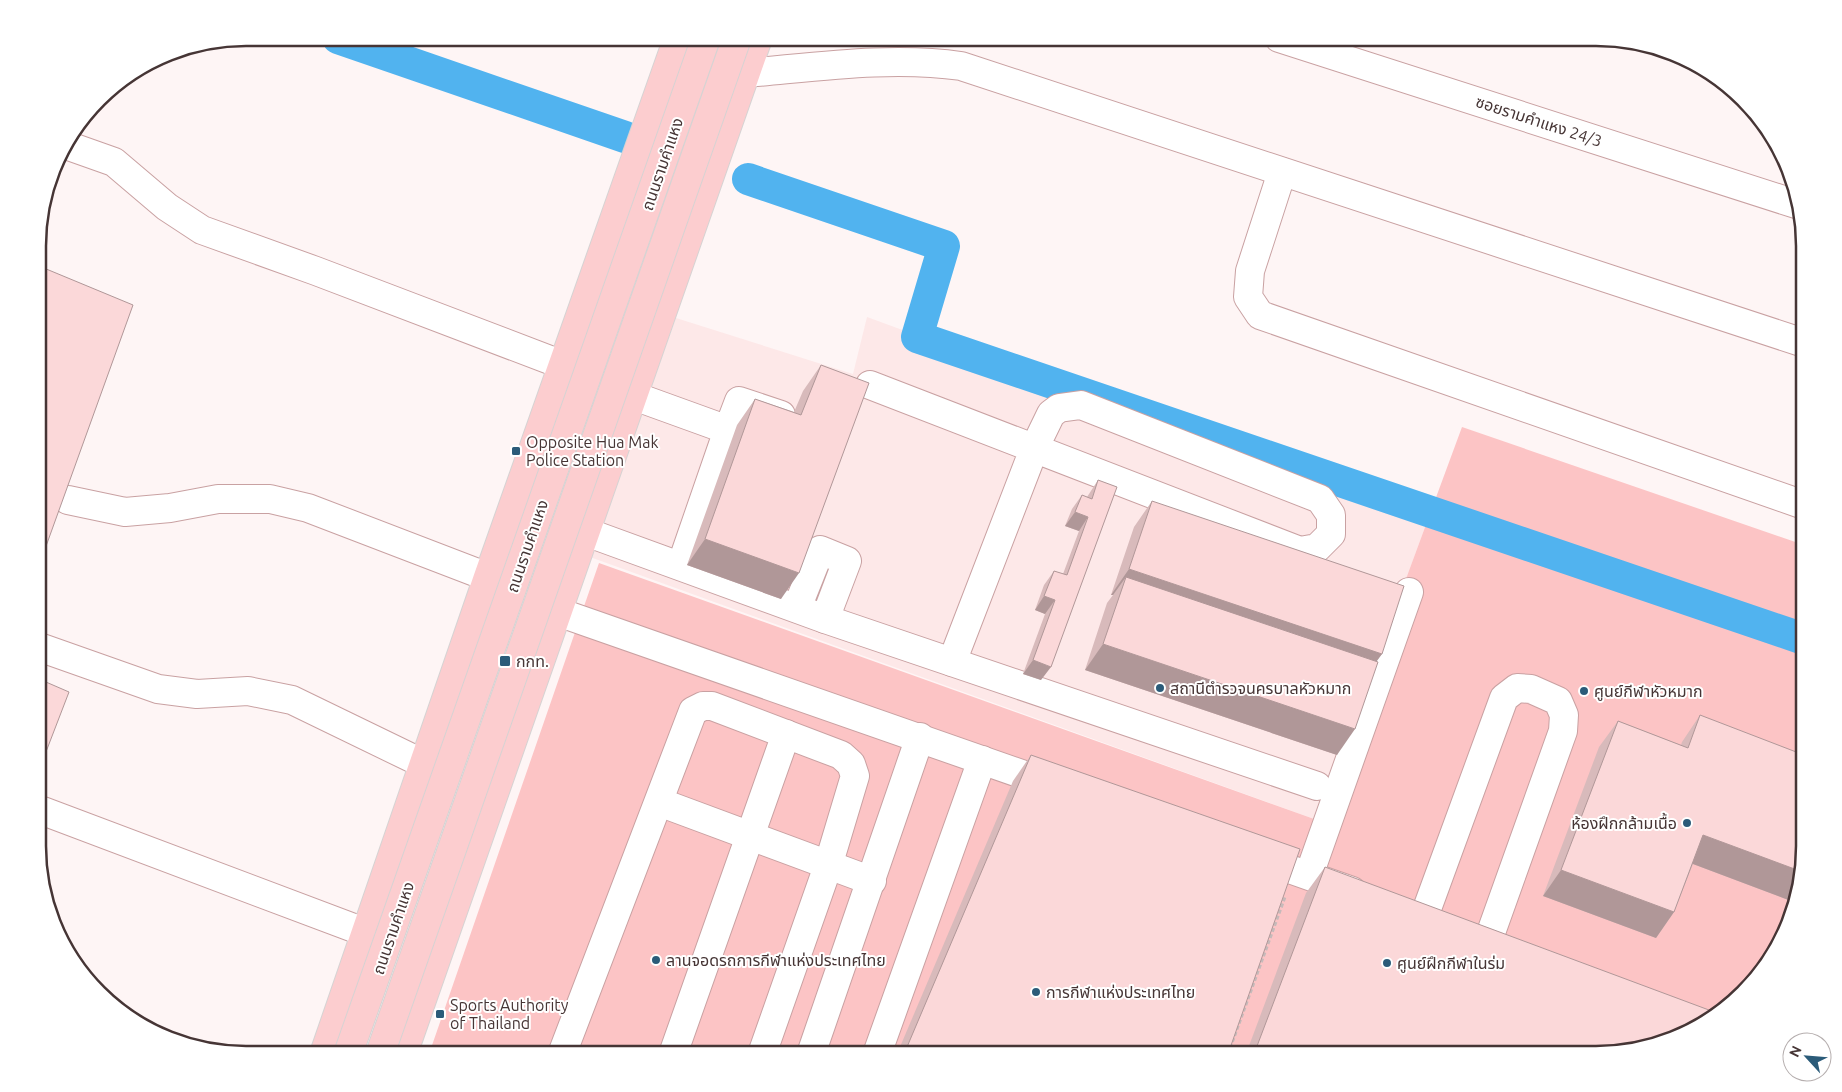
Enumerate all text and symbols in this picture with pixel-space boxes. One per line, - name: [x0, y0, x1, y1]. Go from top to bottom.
- street label: ซอยรามคำแหง 24/3: [1474, 92, 1604, 150]
- street label: ถนนรามคำแหง: [638, 115, 686, 213]
- place label: Opposite Hua Mak Police Station: [526, 433, 658, 469]
- marker: Opposite Hua Mak Police Station: [510, 445, 522, 457]
- street label: ถนนรามคำแหง: [503, 497, 551, 595]
- place label: กกท.: [516, 652, 549, 670]
- marker: กกท.: [498, 654, 512, 668]
- place label: สถานีตำรวจนครบาลหัวหมาก: [1170, 679, 1351, 697]
- marker: สถานีตำรวจนครบาลหัวหมาก: [1154, 682, 1166, 694]
- place label: ศูนย์กีฬาหัวหมาก: [1594, 682, 1703, 701]
- marker: ศูนย์กีฬาหัวหมาก: [1578, 685, 1590, 697]
- place label: ห้องฝึกกล้ามเนื้อ: [1571, 812, 1677, 832]
- marker: ห้องฝึกกล้ามเนื้อ: [1681, 817, 1693, 829]
- street label: ถนนรามคำแหง: [369, 879, 417, 977]
- place label: ลานจอดรถการกีฬาแห่งประเทศไทย: [666, 951, 886, 969]
- marker: ลานจอดรถการกีฬาแห่งประเทศไทย: [650, 954, 662, 966]
- place label: ศูนย์ฝึกกีฬาในร่ม: [1397, 954, 1505, 973]
- marker: ศูนย์ฝึกกีฬาในร่ม: [1381, 957, 1393, 969]
- place label: การกีฬาแห่งประเทศไทย: [1046, 983, 1195, 1001]
- marker: การกีฬาแห่งประเทศไทย: [1030, 986, 1042, 998]
- place label: Sports Authority of Thailand: [450, 996, 569, 1032]
- marker: Sports Authority of Thailand: [434, 1008, 446, 1020]
- north arrow: [1782, 1032, 1832, 1082]
- text: N: [1786, 1043, 1805, 1060]

